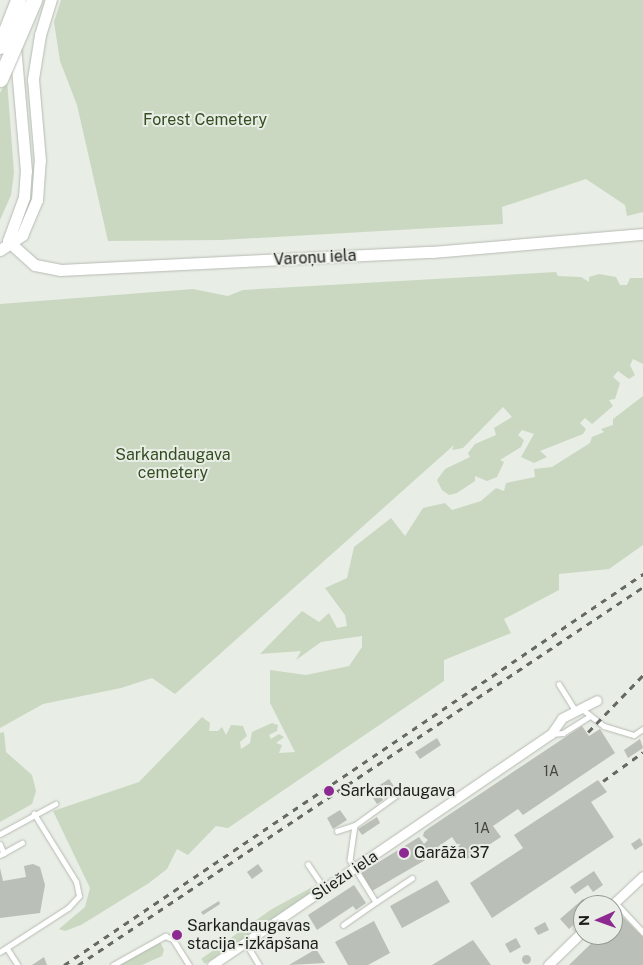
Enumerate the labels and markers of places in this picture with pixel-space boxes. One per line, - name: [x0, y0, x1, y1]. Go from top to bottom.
- place label: Sarkandaugava: [340, 781, 455, 801]
- marker: Sarkandaugava: [322, 784, 336, 798]
- place label: Garāža 37: [414, 843, 489, 863]
- marker: Garāža 37: [398, 847, 410, 859]
- place label: Sarkandaugavas stacija - izkāpšana: [187, 916, 323, 954]
- marker: Sarkandaugavas stacija - izkāpšana: [171, 929, 183, 941]

